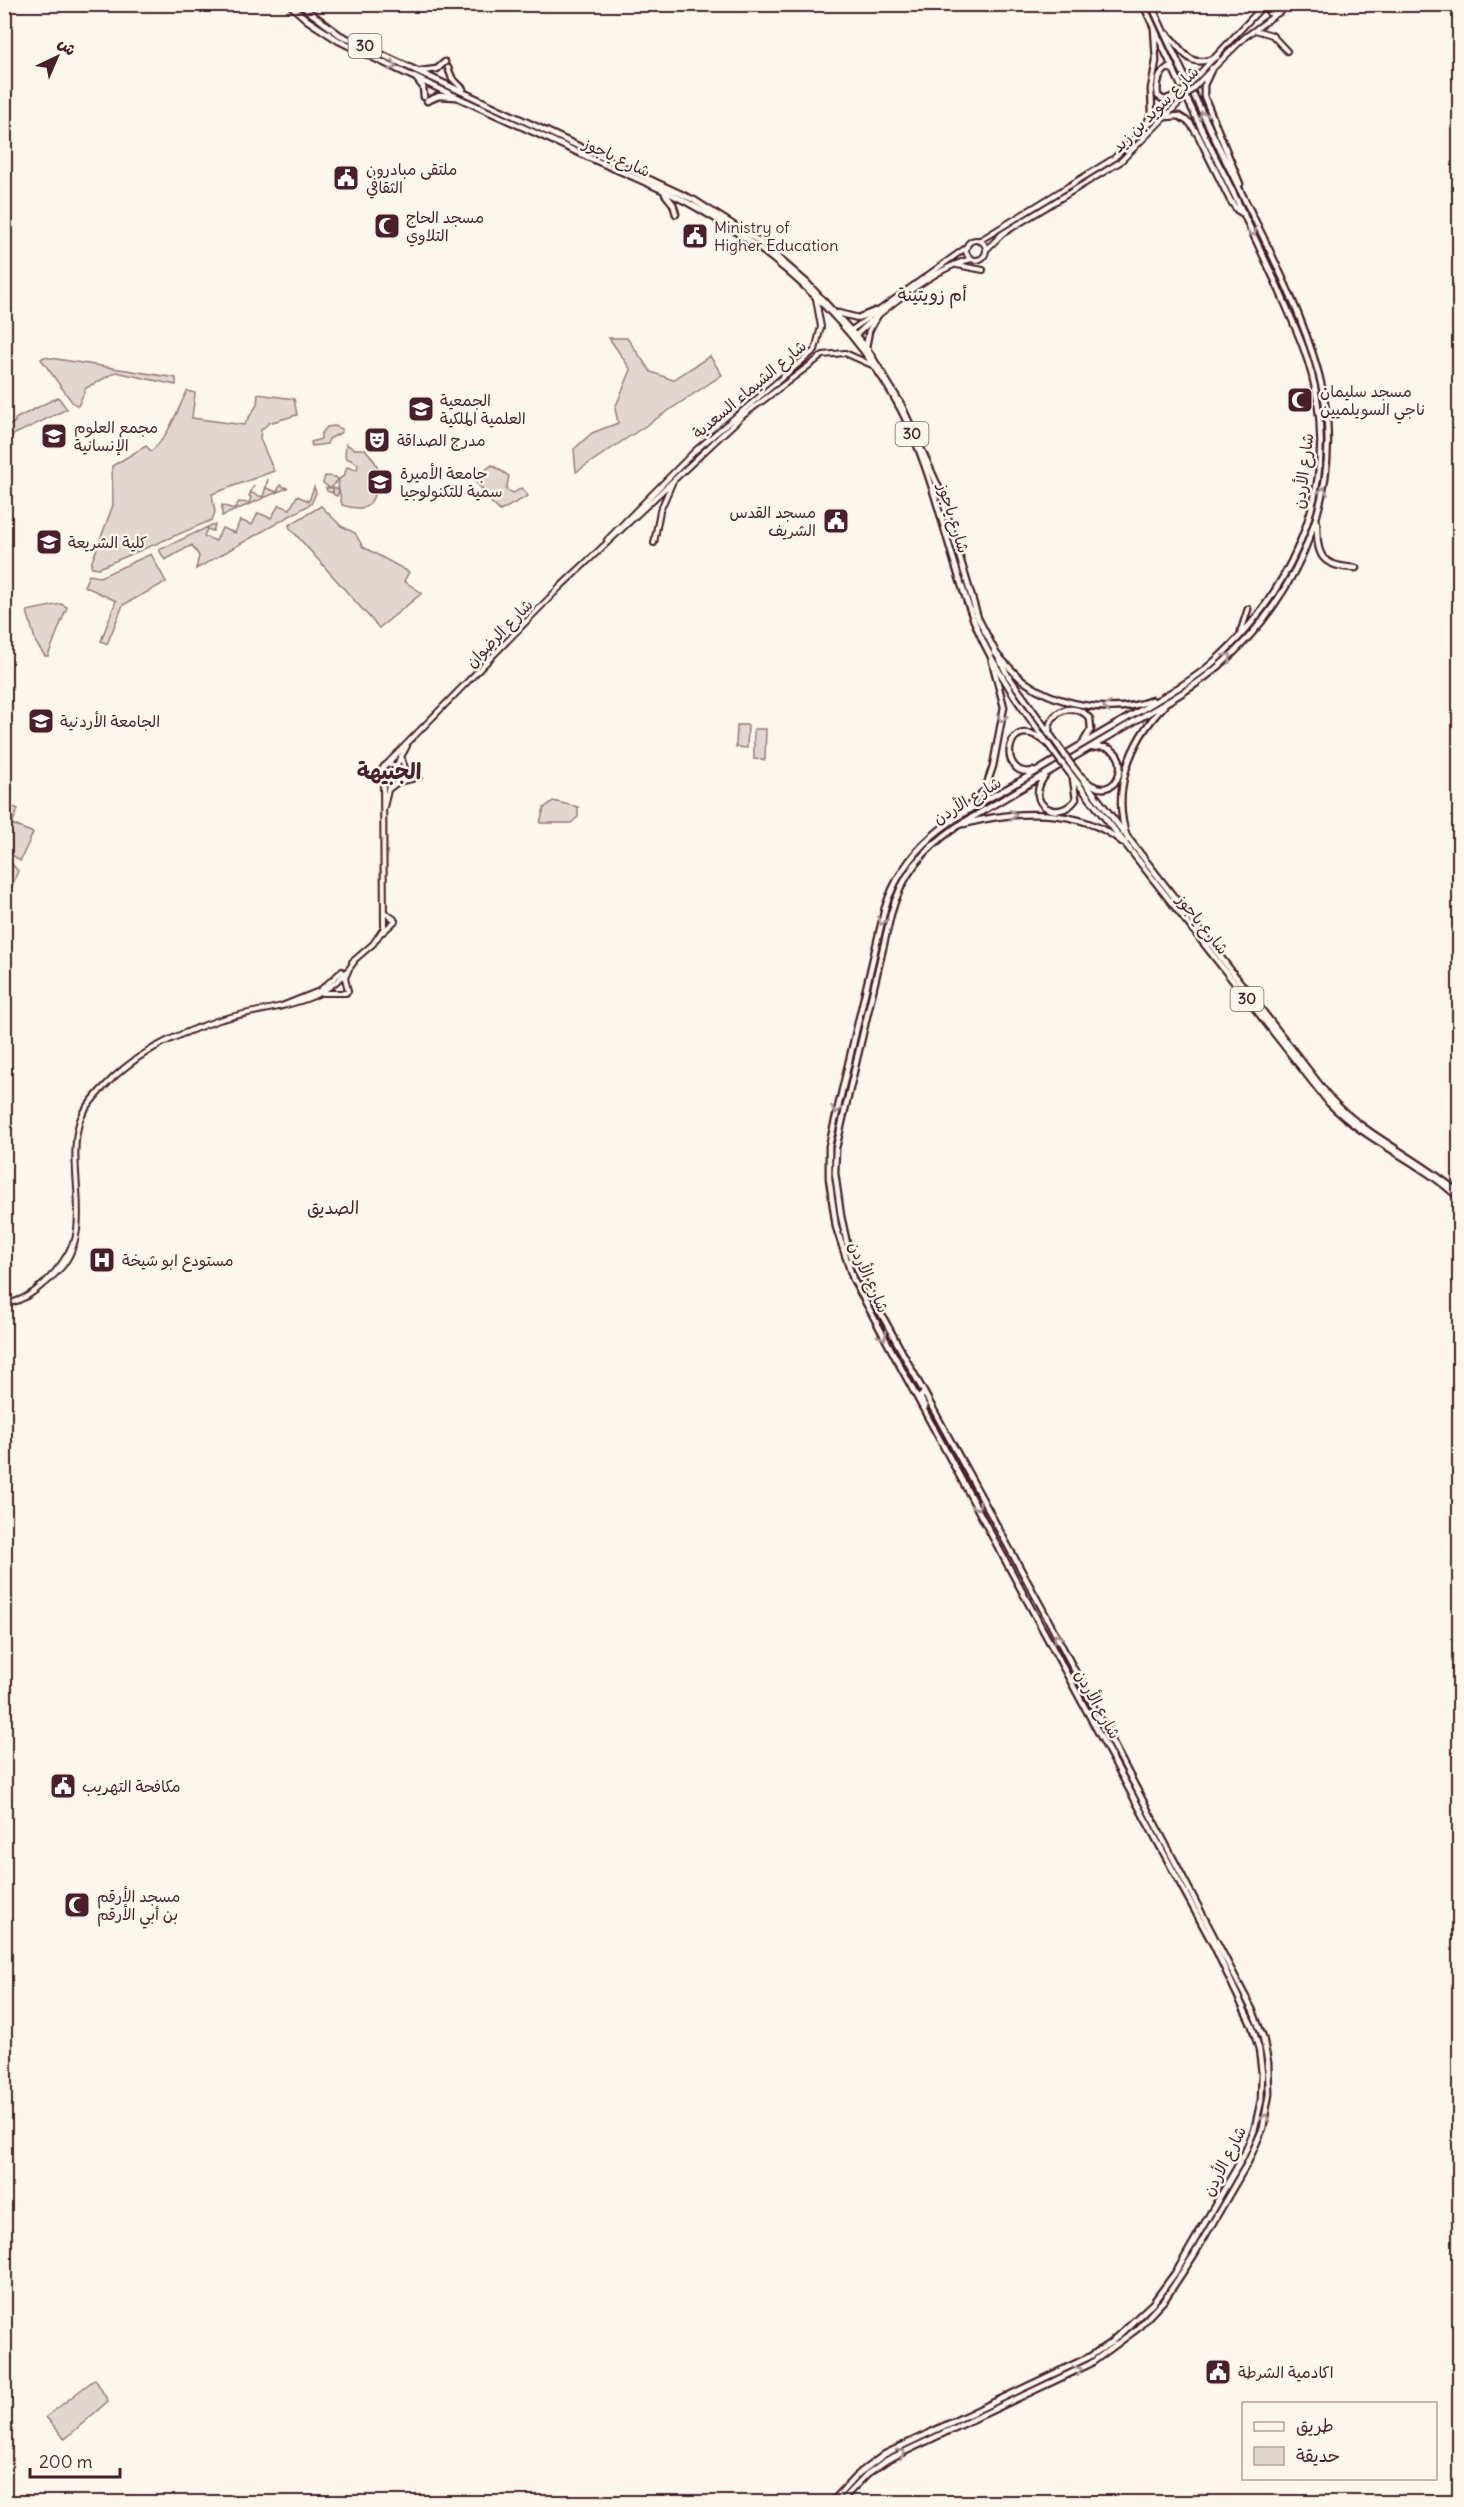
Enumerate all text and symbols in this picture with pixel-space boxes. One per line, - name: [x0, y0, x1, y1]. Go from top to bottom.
- north arrow: [27, 27, 87, 87]
- text: ش: [54, 33, 81, 60]
- road number: 30: [348, 34, 382, 58]
- one-way arrow: [386, 59, 397, 71]
- street label: شارع سويد بن زيد: [1107, 61, 1204, 158]
- one-way arrow: [1199, 111, 1211, 122]
- street label: شارع ياجوز: [578, 132, 654, 183]
- place label: ملتقى مبادرون الثقافي: [366, 159, 457, 199]
- public building icon: ملتقى مبادرون الثقافي: [331, 163, 361, 193]
- place label: مسجد الحاج التلاوي: [406, 207, 484, 247]
- mosque icon: مسجد الحاج التلاوي: [372, 211, 402, 241]
- place label: Ministry of Higher Education: [714, 217, 838, 255]
- public building icon: Ministry of Higher Education: [680, 221, 710, 251]
- one-way arrow: [1245, 225, 1257, 236]
- district label: أم زويتينة: [897, 283, 967, 309]
- street label: شارع الشيماء السعدية: [688, 335, 811, 444]
- place label: مسجد سليمان ناجي السويلميين: [1320, 381, 1425, 424]
- mosque icon: مسجد سليمان ناجي السويلميين: [1285, 385, 1315, 415]
- place label: الجمعية العلمية الملكية: [440, 390, 526, 428]
- school or university icon: الجمعية العلمية الملكية: [406, 394, 436, 424]
- place label: مجمع العلوم الإنسانية: [74, 417, 158, 456]
- school or university icon: مجمع العلوم الإنسانية: [39, 421, 69, 451]
- road number: 30: [896, 422, 928, 446]
- theatre icon: مدرج الصداقة: [362, 425, 392, 455]
- place label: مدرج الصداقة: [397, 430, 486, 451]
- street label: شارع الأردن: [1288, 432, 1320, 510]
- place label: جامعة الأميرة سمية للتكنولوجيا: [400, 463, 503, 502]
- school or university icon: جامعة الأميرة سمية للتكنولوجيا: [365, 467, 395, 497]
- street label: شارع ياجوز: [931, 479, 974, 556]
- one-way arrow: [1316, 486, 1329, 496]
- place label: مسجد القدس الشريف: [729, 502, 816, 540]
- public building icon: مسجد القدس الشريف: [821, 506, 851, 536]
- school or university icon: كلية الشريعة: [34, 527, 64, 557]
- place label: كلية الشريعة: [68, 532, 147, 552]
- street label: شارع الرضوان: [461, 594, 538, 673]
- one-way arrow: [1221, 654, 1232, 665]
- one-way arrow: [1102, 701, 1111, 714]
- school or university icon: الجامعة الأردنية: [26, 706, 56, 736]
- place label: الجامعة الأردنية: [60, 711, 160, 731]
- one-way arrow: [996, 712, 1009, 722]
- district label: الجبيهة: [357, 757, 421, 785]
- street label: شارع الأردن: [929, 772, 1006, 830]
- one-way arrow: [1009, 808, 1018, 821]
- street label: شارع ياجوز: [1170, 888, 1233, 959]
- one-way arrow: [877, 916, 890, 926]
- road number: 30: [1230, 987, 1264, 1011]
- one-way arrow: [830, 1105, 843, 1115]
- district label: الصديق: [307, 1196, 359, 1219]
- street label: شارع الأردن: [843, 1238, 894, 1317]
- hospital icon: مستودع ابو شيخة: [87, 1245, 117, 1275]
- place label: مستودع ابو شيخة: [122, 1250, 234, 1272]
- one-way arrow: [876, 1330, 887, 1340]
- one-way arrow: [970, 1500, 981, 1510]
- one-way arrow: [1053, 1633, 1065, 1644]
- street label: شارع الأردن: [1069, 1666, 1125, 1743]
- public building icon: مكافحة التهريب: [48, 1771, 78, 1801]
- place label: مكافحة التهريب: [82, 1776, 181, 1796]
- place label: مسجد الأرقم بن أبي الأرقم: [97, 1886, 180, 1929]
- mosque icon: مسجد الأرقم بن أبي الأرقم: [62, 1890, 92, 1920]
- one-way arrow: [1258, 2113, 1271, 2123]
- street label: شارع الأردن: [1198, 2123, 1252, 2200]
- public building icon: اكادمية الشرطة: [1203, 2357, 1233, 2387]
- place label: اكادمية الشرطة: [1238, 2362, 1334, 2382]
- one-way arrow: [1071, 2366, 1082, 2378]
- legend: [1242, 2402, 1437, 2480]
- text: طريق: [1296, 2414, 1334, 2437]
- scale bar: [30, 2441, 120, 2479]
- text: حديقة: [1296, 2444, 1340, 2467]
- one-way arrow: [895, 2449, 906, 2461]
- text: 200 m: [39, 2450, 93, 2473]

